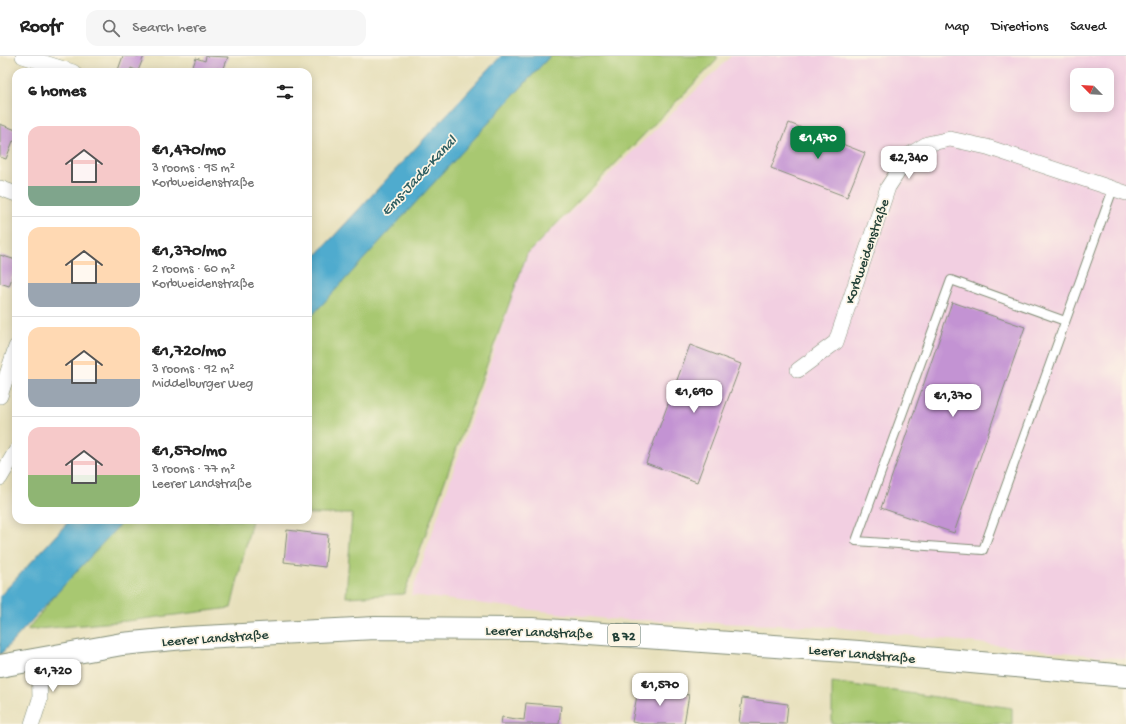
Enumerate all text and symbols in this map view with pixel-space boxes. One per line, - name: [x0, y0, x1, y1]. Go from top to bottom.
- search box: [86, 10, 366, 46]
- text: Roofr: [20, 16, 62, 39]
- icon: search: [100, 17, 122, 39]
- text: Search here: [132, 19, 206, 37]
- text: Map: [945, 19, 969, 36]
- text: Directions: [991, 19, 1048, 36]
- text: Saved: [1070, 19, 1106, 36]
- north arrow: [1070, 68, 1114, 112]
- map controls: [1070, 68, 1114, 112]
- icon: filters: [274, 81, 296, 103]
- text: 6 homes: [28, 82, 86, 102]
- pin: €1,470: [785, 126, 851, 160]
- water label: Ems-Jade-Kanal: [378, 131, 462, 220]
- text: €1,470: [799, 131, 837, 146]
- text: €1,470/mo: [152, 141, 226, 161]
- icon: home: [60, 142, 108, 190]
- pin: €2,340: [876, 146, 942, 180]
- text: €2,340: [890, 151, 928, 166]
- text: 3 rooms · 95 m²: [152, 161, 235, 176]
- text: Korbweidenstraße: [152, 176, 254, 191]
- street label: Korbweidenstraße: [842, 196, 895, 307]
- text: €1,370/mo: [152, 242, 227, 262]
- icon: home: [60, 243, 108, 291]
- text: 2 rooms · 60 m²: [152, 262, 235, 277]
- text: Korbweidenstraße: [152, 277, 254, 292]
- text: €1,720/mo: [152, 342, 226, 362]
- icon: home: [60, 343, 108, 391]
- text: 3 rooms · 92 m²: [152, 362, 235, 377]
- text: Middelburger Weg: [152, 377, 253, 392]
- pin: €1,690: [661, 380, 727, 414]
- pin: €1,370: [920, 384, 986, 418]
- text: €1,690: [675, 385, 713, 400]
- text: €1,370: [934, 389, 972, 404]
- text: €1,570/mo: [152, 442, 227, 462]
- icon: home: [60, 443, 108, 491]
- text: 3 rooms · 77 m²: [152, 462, 235, 477]
- text: Leerer Landstraße: [152, 477, 251, 492]
- street label: Leerer Landstraße: [485, 623, 594, 644]
- road number: B 72: [608, 624, 640, 646]
- street label: Leerer Landstraße: [161, 627, 270, 652]
- street label: Leerer Landstraße: [808, 642, 917, 669]
- pin: €1,720: [20, 659, 86, 693]
- text: €1,720: [34, 664, 72, 679]
- pin: €1,570: [627, 673, 693, 707]
- text: €1,570: [641, 678, 679, 693]

